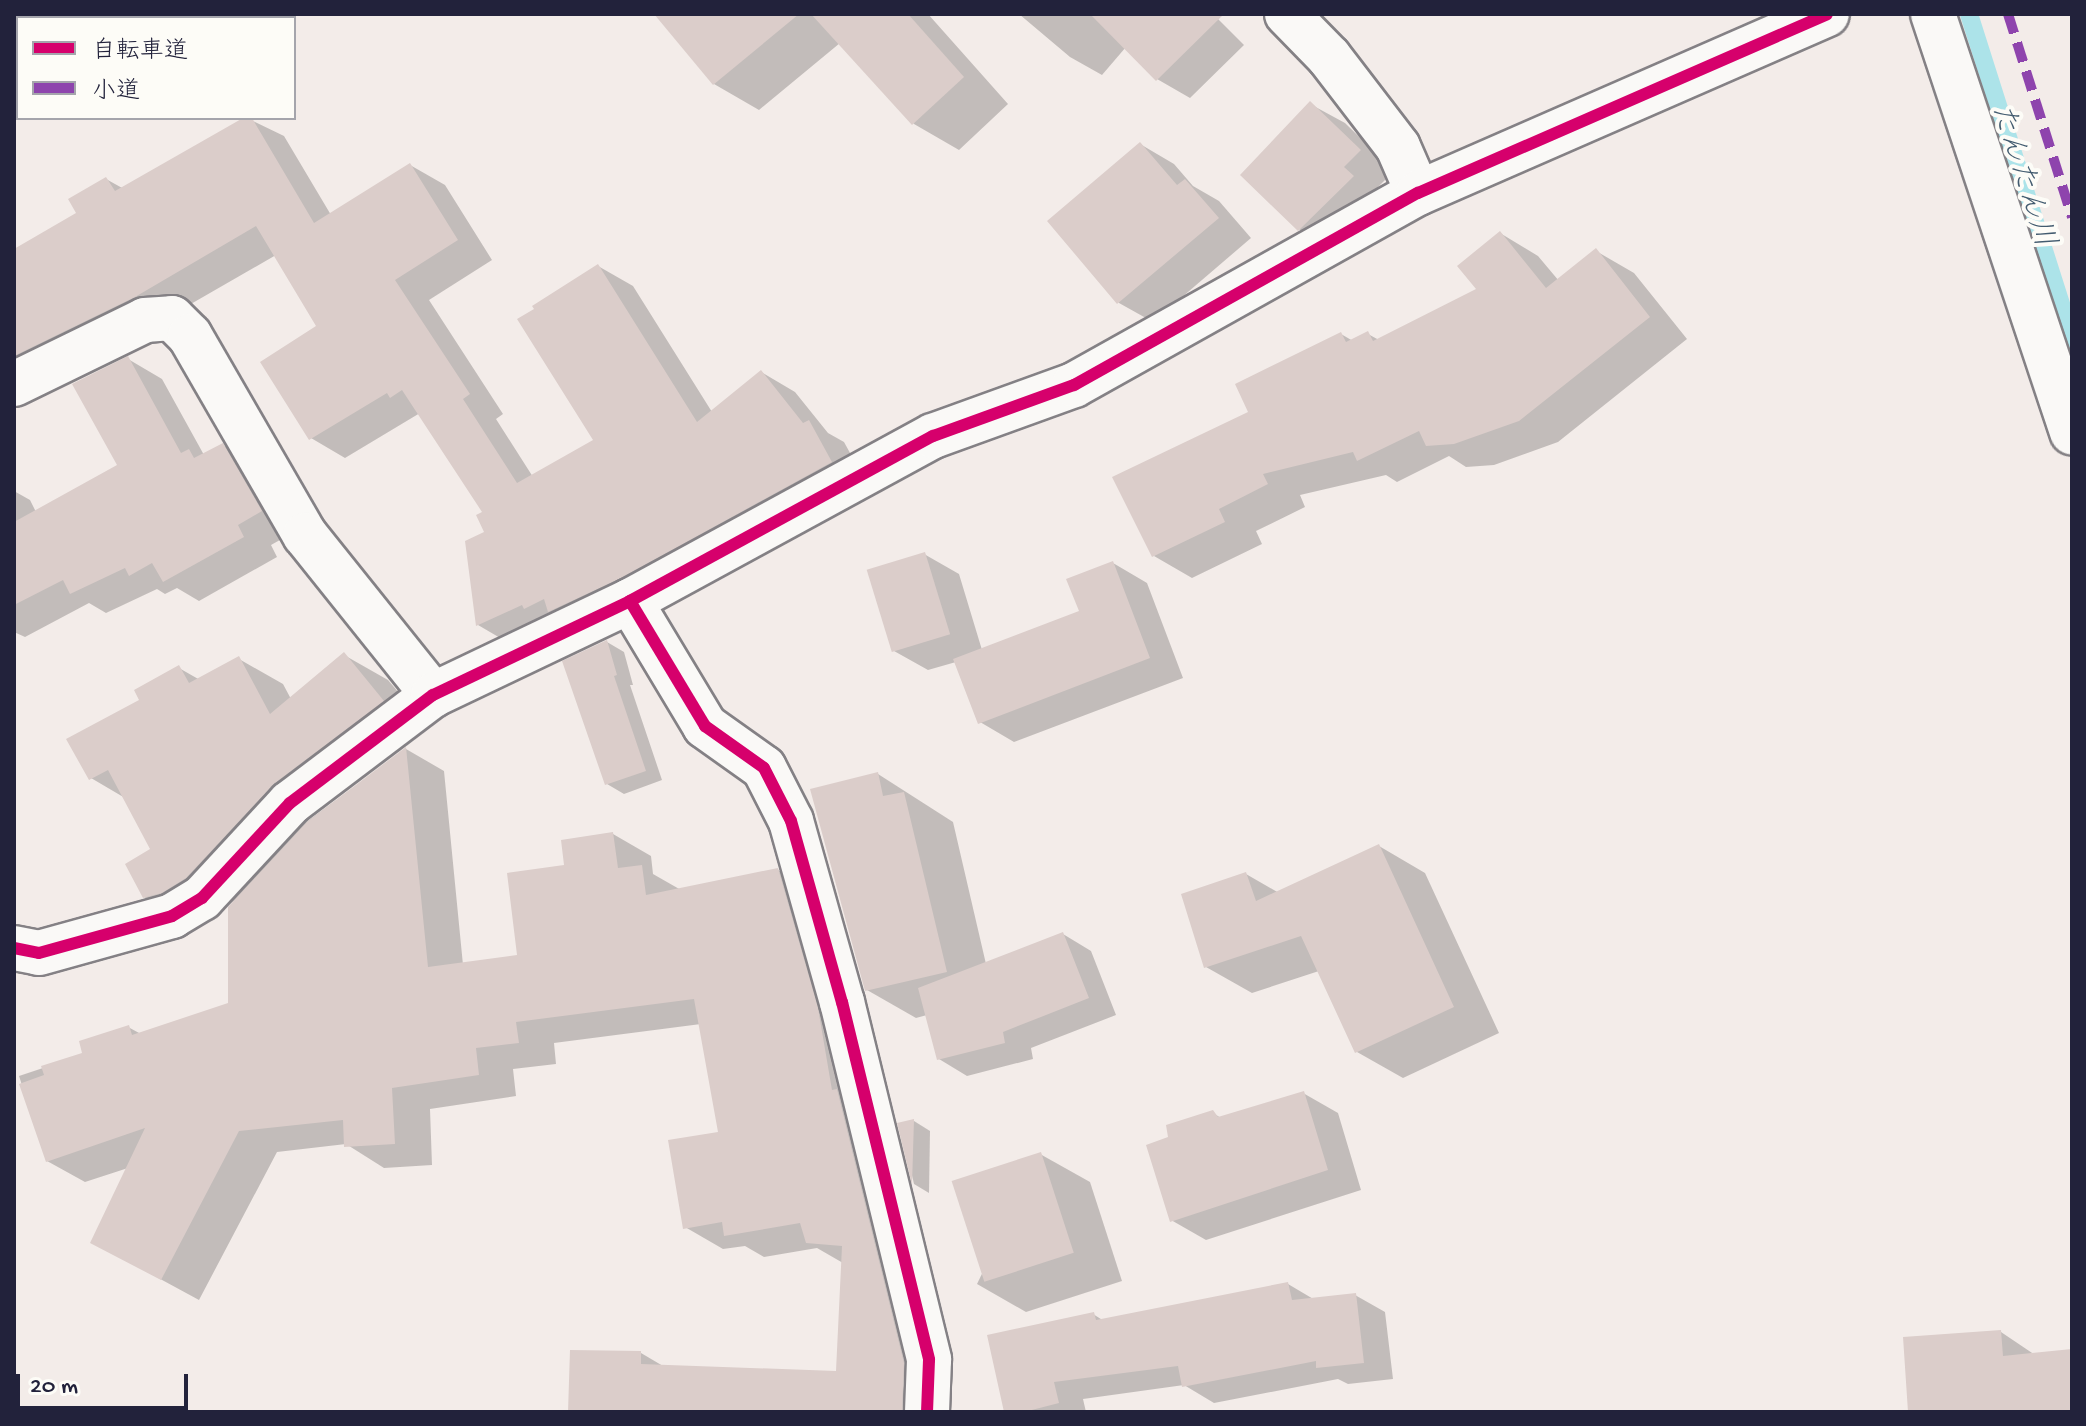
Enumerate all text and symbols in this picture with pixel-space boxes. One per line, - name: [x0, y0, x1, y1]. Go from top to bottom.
- legend: [16, 16, 296, 120]
- text: 自転車道: [92, 38, 188, 67]
- text: 小道: [92, 78, 140, 107]
- water label: たんたん川: [1980, 99, 2060, 253]
- scale bar: [20, 1358, 192, 1408]
- text: 20 m: [30, 1373, 78, 1402]

